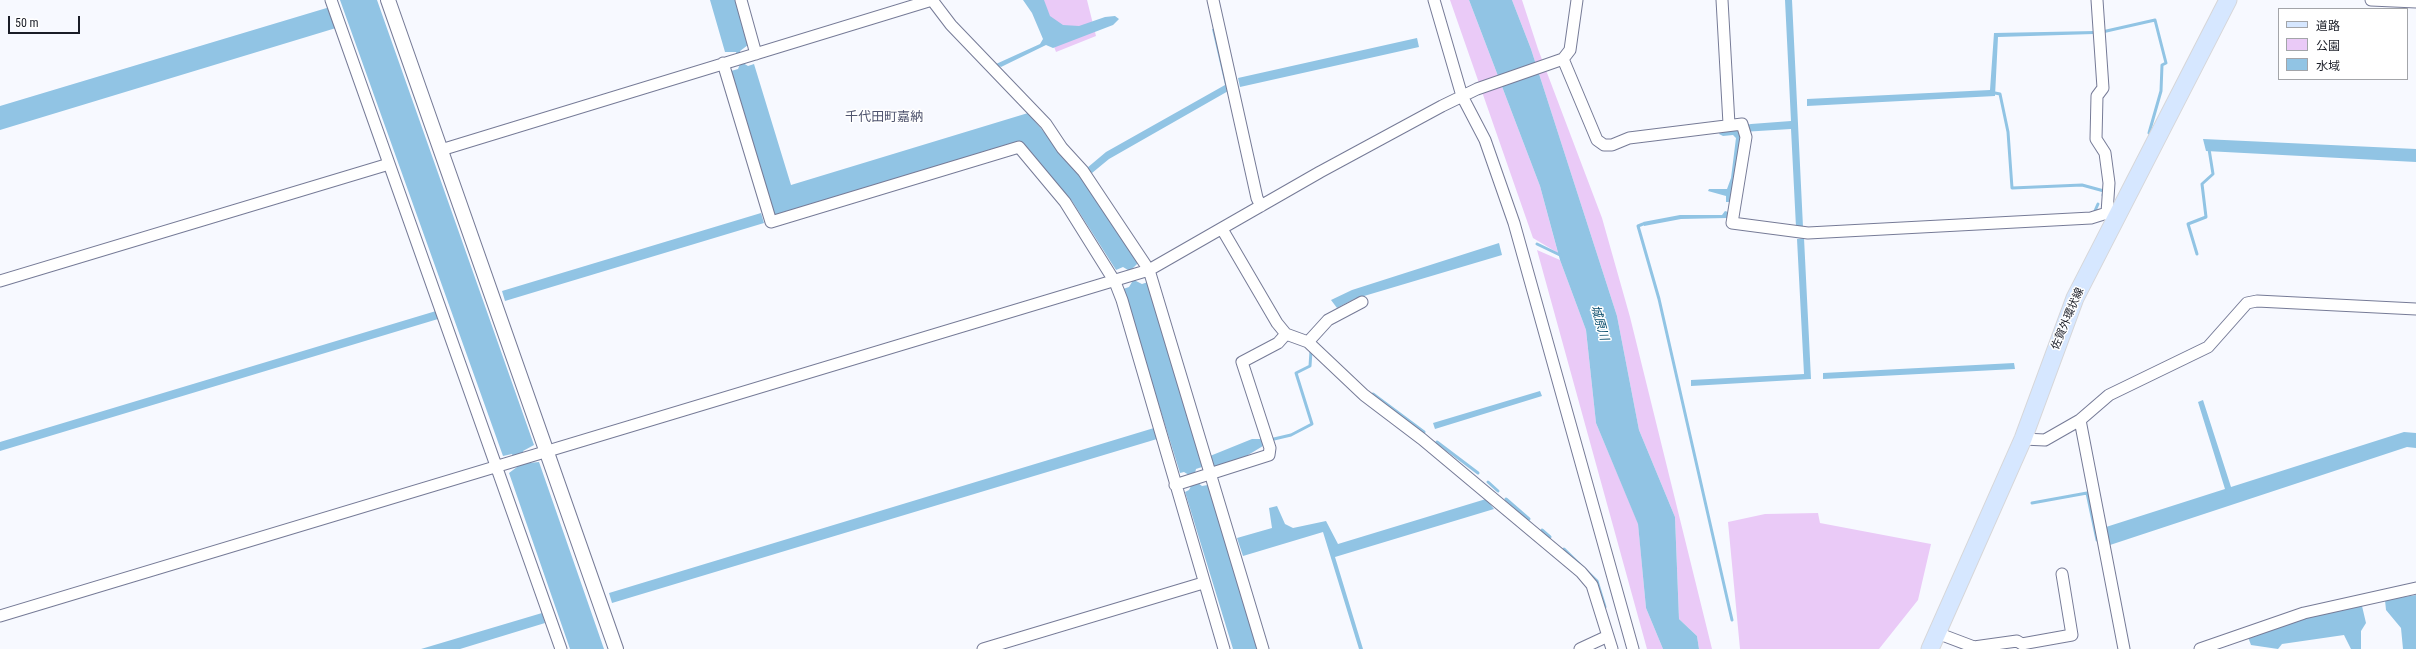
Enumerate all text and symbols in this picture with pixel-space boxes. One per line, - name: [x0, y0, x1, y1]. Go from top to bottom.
- scale bar: [10, 8, 82, 34]
- legend: [2278, 8, 2408, 80]
- text: 50 m: [15, 16, 39, 30]
- text: 道路: [2316, 19, 2340, 33]
- text: 公園: [2316, 39, 2340, 53]
- text: 水域: [2316, 59, 2340, 73]
- district label: 千代田町嘉納: [845, 110, 923, 126]
- street label: 佐賀外環状線: [2049, 286, 2087, 352]
- water label: 城原川: [1587, 304, 1611, 342]

